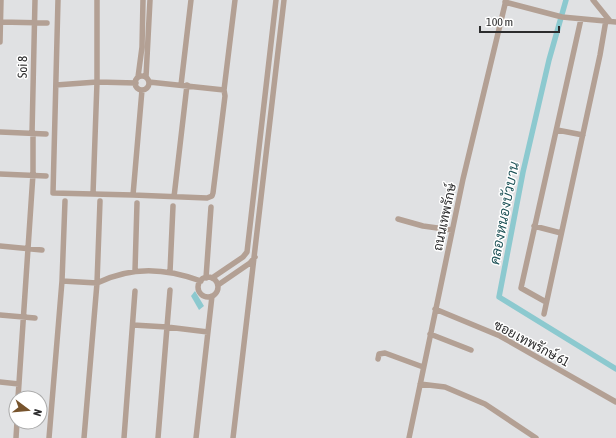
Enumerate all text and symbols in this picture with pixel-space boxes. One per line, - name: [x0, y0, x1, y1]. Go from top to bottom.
- scale bar: [480, 8, 559, 34]
- text: 100 m: [486, 15, 513, 29]
- street label: Soi 8: [15, 56, 30, 78]
- water label: คลองหนองบัวบาน: [486, 160, 522, 266]
- street label: ถนนเทพรักษ์: [428, 181, 459, 252]
- street label: ซอย เทพรักษ์ 61: [491, 315, 573, 370]
- north arrow: [8, 390, 48, 430]
- text: N: [31, 408, 44, 418]

